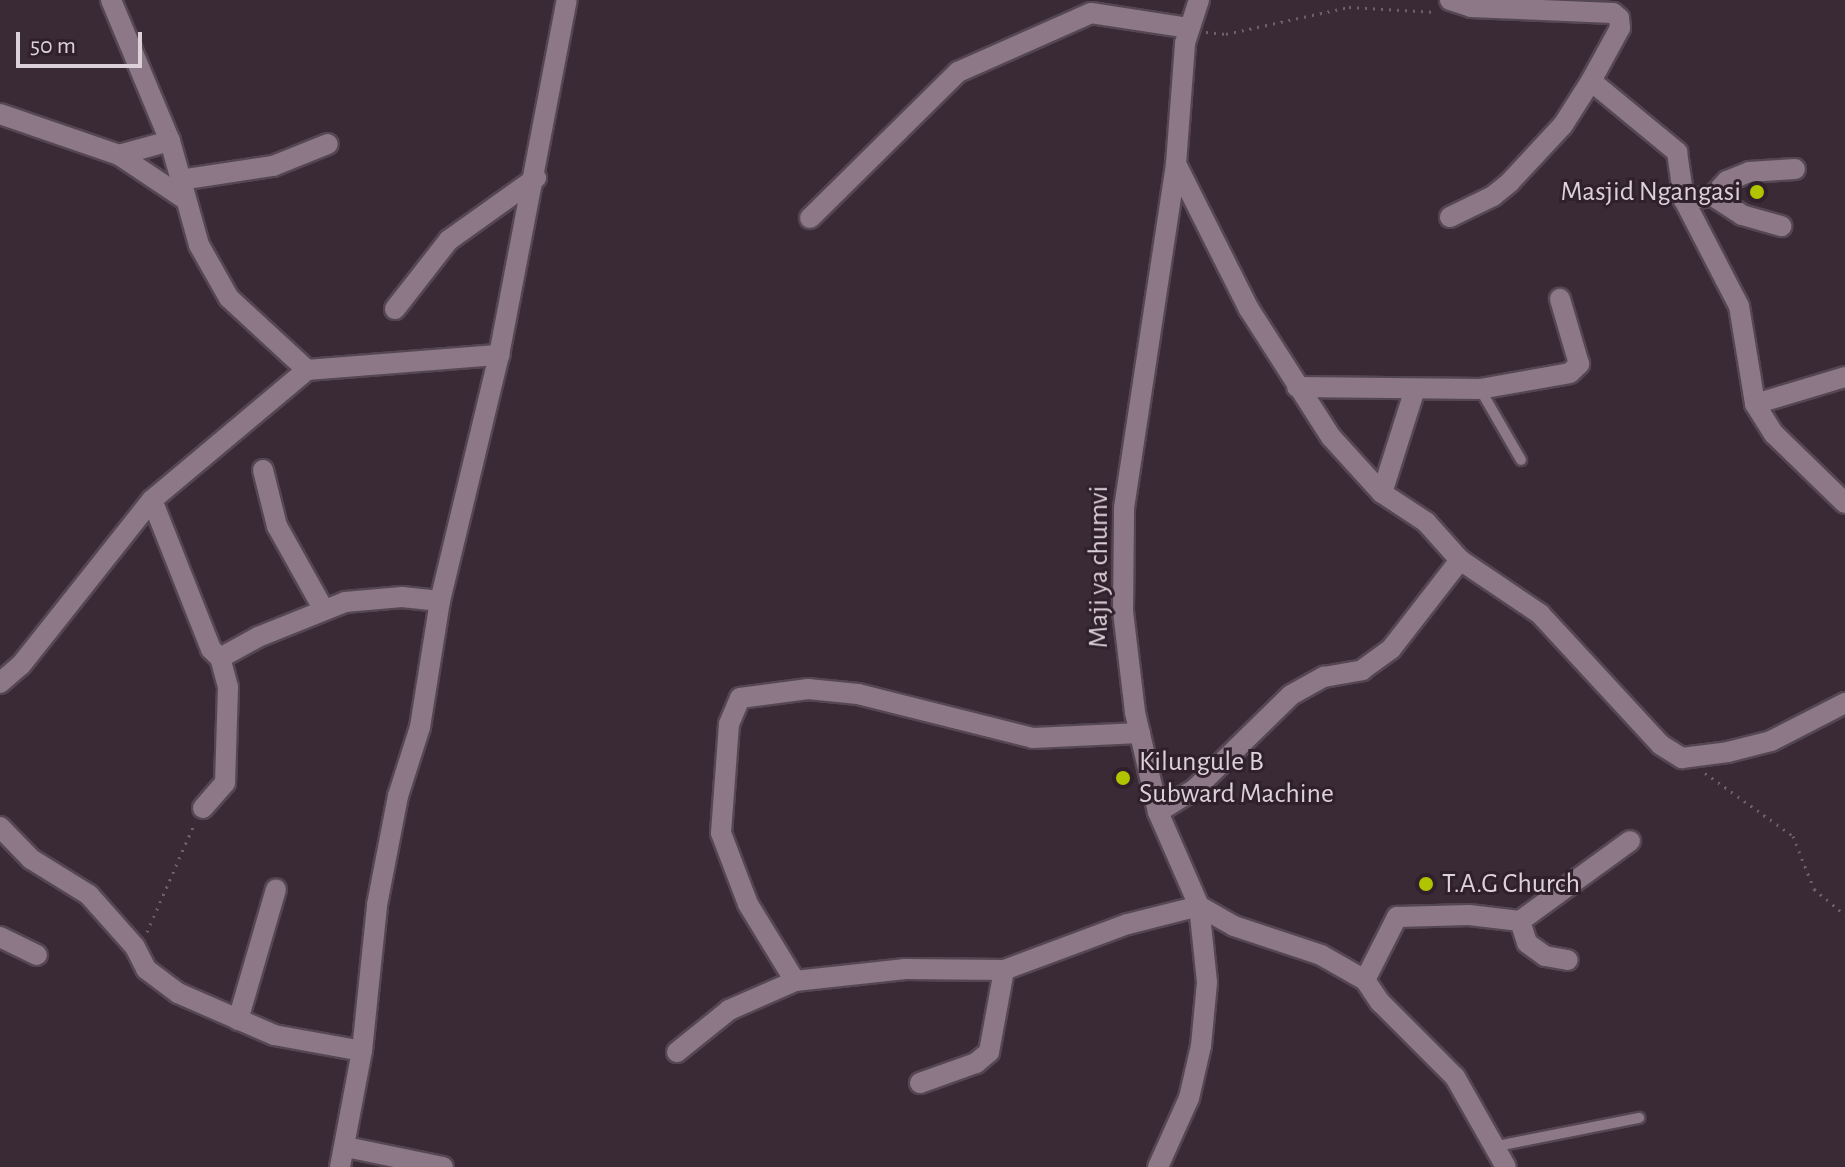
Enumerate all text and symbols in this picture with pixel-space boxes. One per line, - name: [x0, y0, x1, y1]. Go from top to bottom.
- scale bar: [20, 16, 146, 66]
- text: 50 m: [30, 34, 76, 58]
- place label: Masjid Ngangasi: [1560, 175, 1741, 209]
- marker: Masjid Ngangasi: [1748, 183, 1766, 201]
- street label: Maji ya chumvi: [1082, 486, 1116, 648]
- place label: Kilungule B Subward Machine: [1139, 745, 1334, 811]
- marker: Kilungule B Subward Machine: [1114, 769, 1132, 787]
- place label: T.A.G Church: [1442, 867, 1580, 901]
- marker: T.A.G Church: [1417, 875, 1435, 893]

